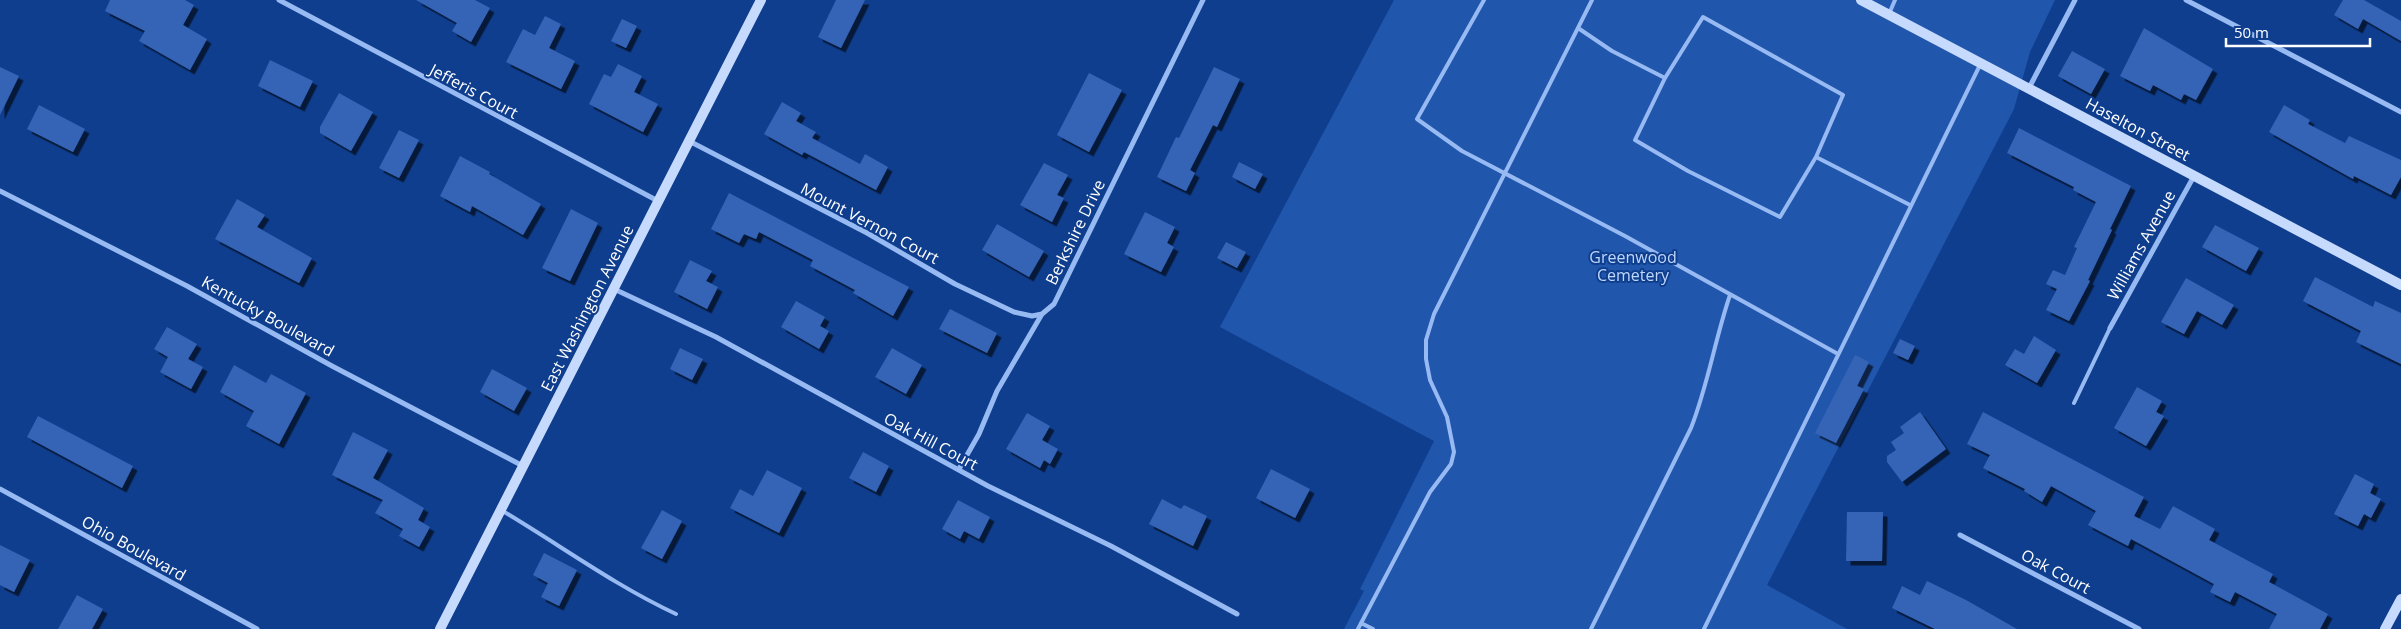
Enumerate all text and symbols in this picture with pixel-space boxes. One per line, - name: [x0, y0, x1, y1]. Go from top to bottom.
- scale bar: [2226, 15, 2370, 47]
- text: 50 m: [2234, 22, 2269, 42]
- street label: Jefferis Court: [424, 58, 522, 124]
- street label: Haselton Street: [2082, 92, 2194, 166]
- street label: Berkshire Drive: [1040, 176, 1110, 288]
- street label: Mount Vernon Court: [797, 177, 943, 269]
- street label: Williams Avenue: [2102, 186, 2180, 304]
- street label: East Washington Avenue: [535, 221, 639, 395]
- park label: Greenwood Cemetery: [1589, 246, 1677, 286]
- street label: Kentucky Boulevard: [198, 270, 338, 362]
- street label: Oak Hill Court: [880, 407, 982, 475]
- street label: Ohio Boulevard: [78, 510, 190, 586]
- street label: Oak Court: [2017, 544, 2095, 599]

